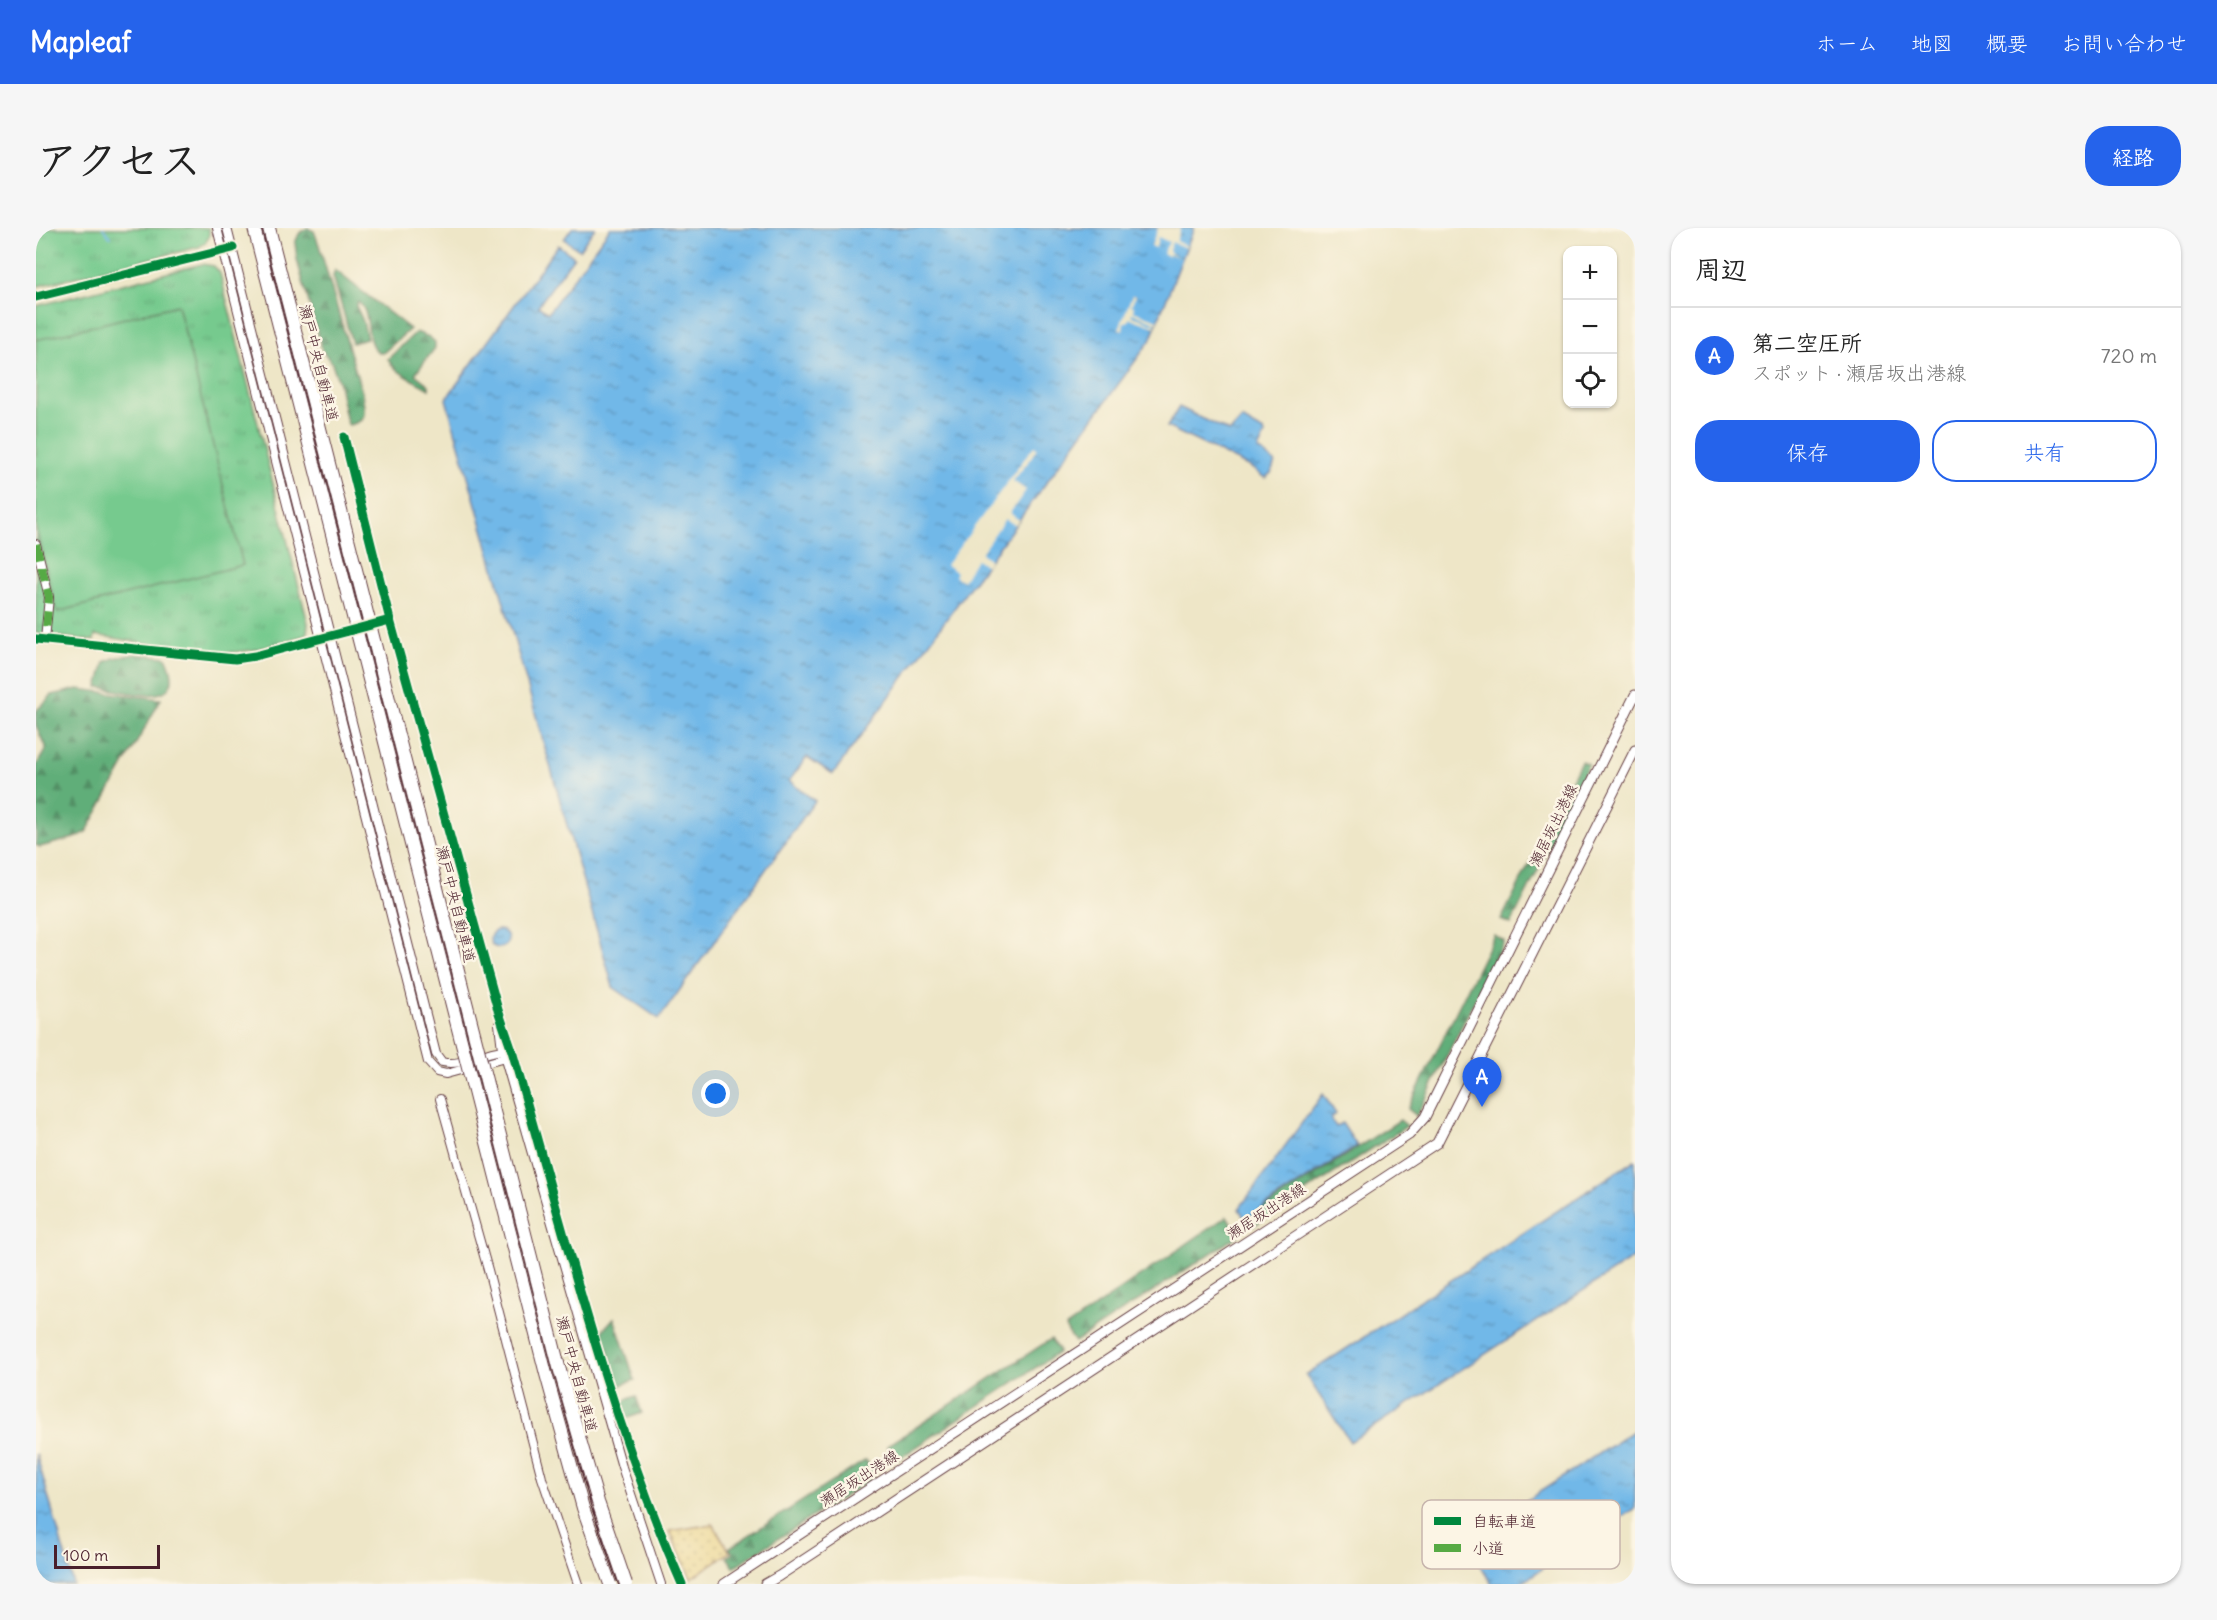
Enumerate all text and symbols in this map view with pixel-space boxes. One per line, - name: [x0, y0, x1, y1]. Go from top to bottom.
- text: Mapleaf: [30, 24, 131, 60]
- text: ホーム: [1816, 30, 1878, 57]
- text: 地図: [1911, 30, 1953, 57]
- text: 概要: [1986, 30, 2028, 57]
- text: お問い合わせ: [2061, 30, 2187, 57]
- button: 経路: [2085, 126, 2181, 186]
- text: アクセス: [36, 134, 201, 186]
- map controls: [1563, 246, 1617, 408]
- button: +: [1563, 246, 1617, 300]
- text: 周辺: [1695, 253, 1747, 286]
- button: −: [1563, 300, 1617, 354]
- street label: 瀬戸中央自動車道: [295, 302, 343, 424]
- text: 第二空圧所: [1752, 329, 1862, 357]
- text: A: [1708, 343, 1721, 368]
- text: 720 m: [2101, 343, 2157, 368]
- button: locate: [1563, 354, 1617, 408]
- text: スポット · 瀬居坂出港線: [1752, 360, 1966, 385]
- button: 保存: [1695, 420, 1920, 482]
- button: 共有: [1932, 420, 2157, 482]
- street label: 瀬居坂出港線: [1525, 780, 1581, 870]
- street label: 瀬戸中央自動車道: [432, 843, 480, 965]
- pin: A: [1462, 1058, 1502, 1107]
- your location: [701, 1079, 730, 1108]
- street label: 瀬居坂出港線: [1223, 1179, 1309, 1243]
- street label: 瀬戸中央自動車道: [552, 1314, 602, 1434]
- street label: 瀬居坂出港線: [816, 1446, 902, 1510]
- legend: [1422, 1500, 1620, 1569]
- text: 自転車道: [1472, 1511, 1536, 1531]
- text: 小道: [1472, 1538, 1504, 1558]
- scale bar: [54, 1542, 160, 1570]
- text: 100 m: [63, 1545, 108, 1565]

